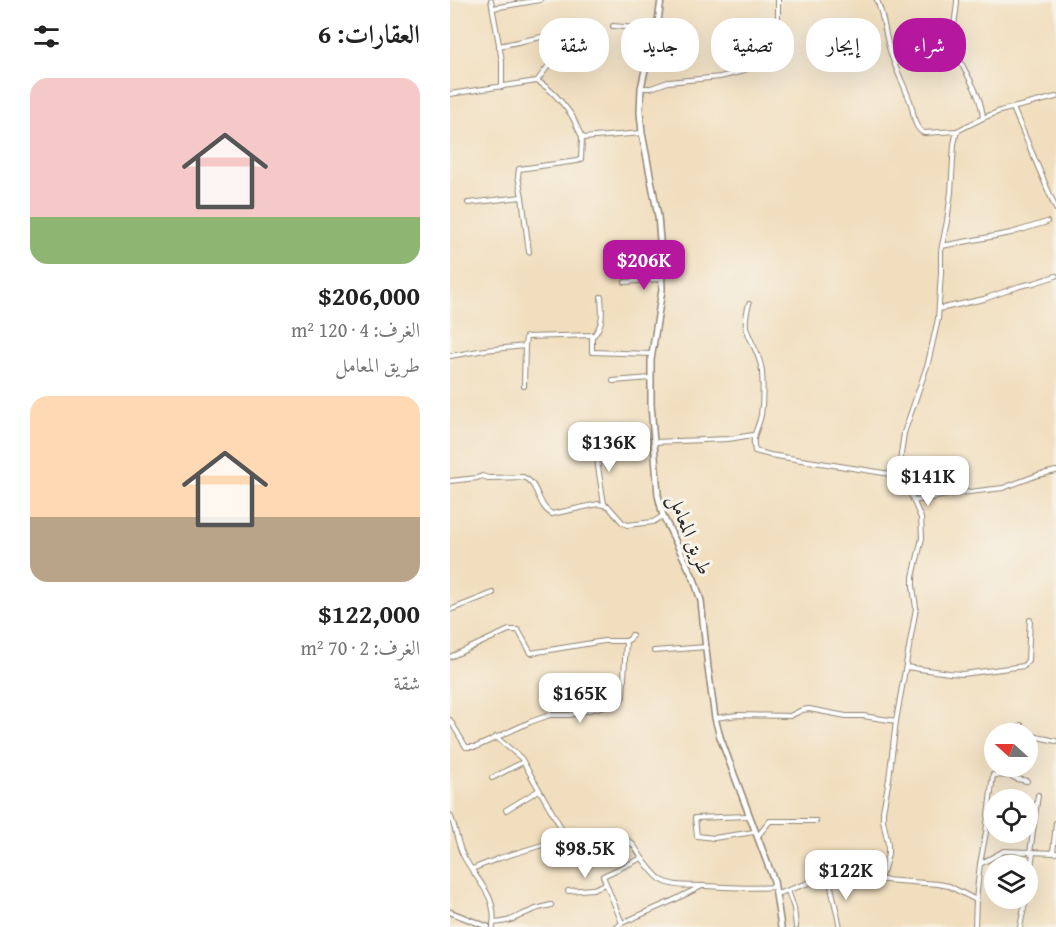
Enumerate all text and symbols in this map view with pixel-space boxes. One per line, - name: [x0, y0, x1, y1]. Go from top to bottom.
- text: العقارات: 6: [318, 14, 420, 53]
- chip: شقة: [539, 18, 609, 72]
- chip: جديد: [621, 18, 699, 72]
- chip: تصفية: [711, 18, 794, 72]
- chip: إيجار: [806, 18, 881, 72]
- chip: شراء: [893, 18, 966, 72]
- icon: filters: [30, 20, 63, 53]
- icon: home: [171, 117, 279, 225]
- pin: $206K: [602, 240, 686, 291]
- text: $206K: [617, 245, 671, 274]
- text: $206,000: [318, 276, 420, 315]
- text: الغرف: 4 · 120 m²: [291, 315, 420, 344]
- text: طريق المعامل: [335, 350, 420, 379]
- pin: $136K: [567, 422, 651, 473]
- text: $136K: [582, 427, 636, 456]
- icon: home: [171, 435, 279, 543]
- pin: $141K: [886, 456, 970, 507]
- text: $141K: [901, 461, 955, 490]
- street label: طريق المعامل: [661, 489, 720, 579]
- text: $122,000: [318, 594, 420, 633]
- text: الغرف: 2 · 70 m²: [301, 633, 420, 662]
- text: شقة: [394, 668, 420, 697]
- pin: $165K: [538, 673, 622, 724]
- text: $165K: [553, 678, 607, 707]
- north arrow: [984, 723, 1038, 777]
- map controls: [984, 723, 1038, 909]
- button: locate: [984, 789, 1038, 843]
- pin: $98.5K: [536, 828, 634, 879]
- text: $98.5K: [555, 833, 615, 862]
- pin: $122K: [804, 850, 888, 901]
- text: $122K: [819, 855, 873, 884]
- button: layers: [984, 855, 1038, 909]

